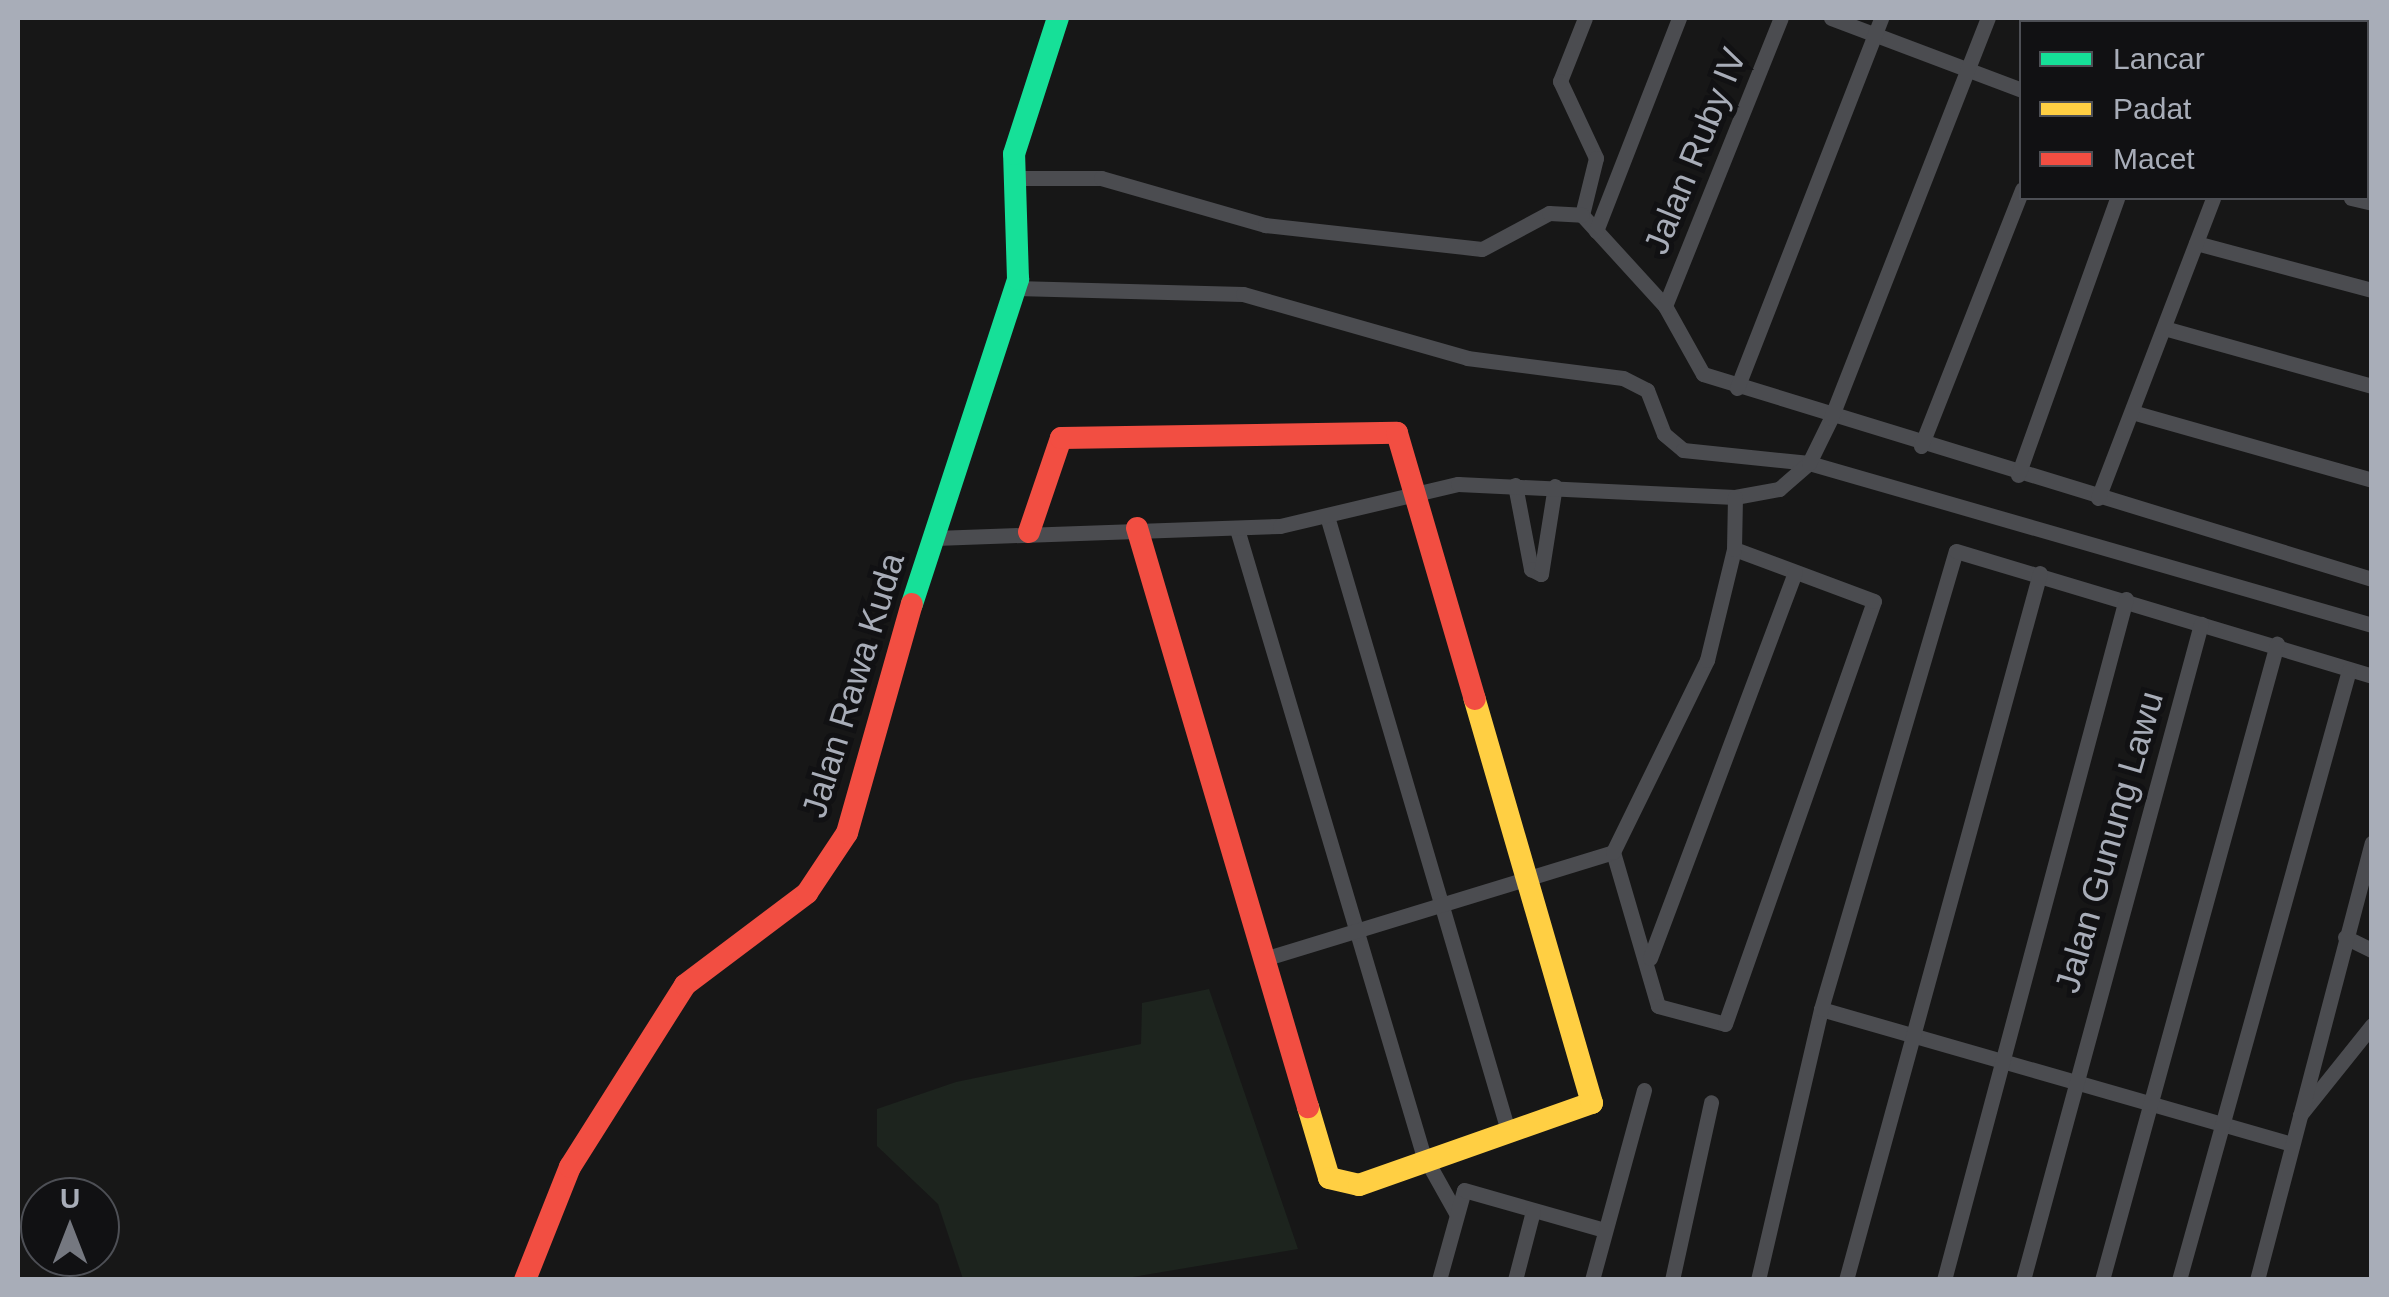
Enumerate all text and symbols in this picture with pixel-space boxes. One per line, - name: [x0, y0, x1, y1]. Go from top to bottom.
- legend: [2019, 20, 2369, 200]
- street label: Jalan Ruby IV: [1635, 42, 1755, 260]
- text: Lancar: [2113, 42, 2205, 75]
- text: Padat: [2113, 92, 2191, 125]
- text: Macet: [2113, 142, 2195, 175]
- street label: Jalan Rawa Kuda: [793, 548, 913, 822]
- street label: Jalan Gunung Lawu: [2046, 687, 2172, 997]
- north arrow: [20, 1177, 120, 1277]
- text: U: [60, 1183, 80, 1214]

